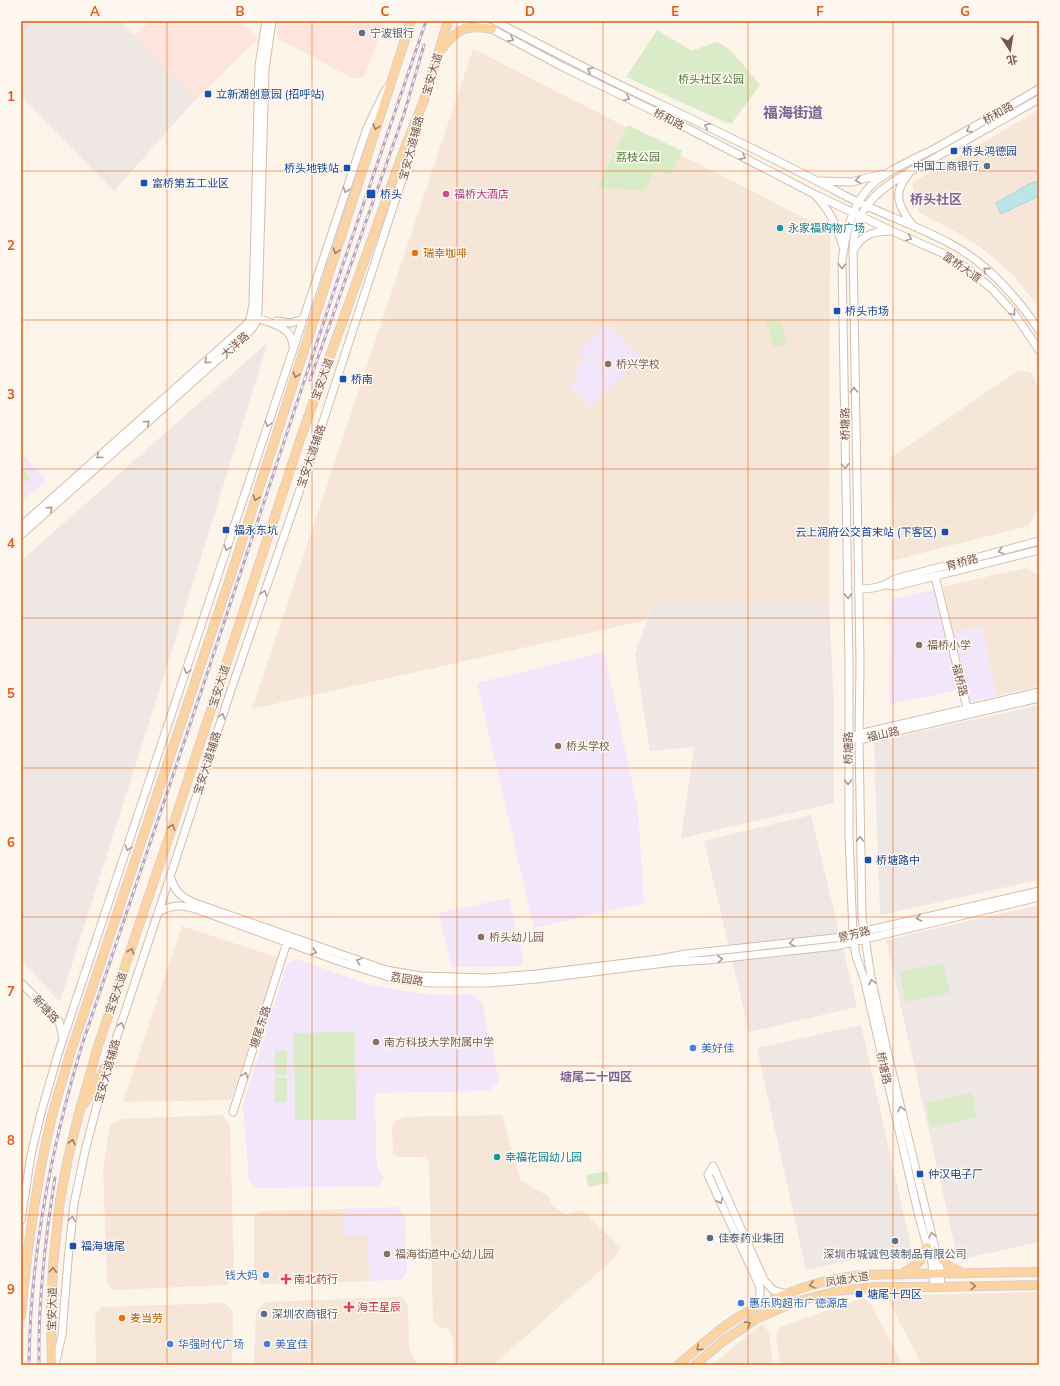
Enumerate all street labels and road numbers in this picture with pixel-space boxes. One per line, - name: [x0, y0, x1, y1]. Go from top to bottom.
- street label: 宝安大道: [419, 51, 445, 97]
- street label: 桥和路: [980, 99, 1016, 127]
- street label: 桥和路: [651, 105, 687, 133]
- street label: 宝安大道辅路: [396, 114, 426, 182]
- street label: 富桥大道: [940, 249, 984, 285]
- street label: 大洋路: [218, 329, 252, 361]
- street label: 宝安大道: [308, 356, 336, 402]
- street label: 桥塘路: [838, 407, 852, 441]
- street label: 宝安大道辅路: [294, 423, 328, 489]
- street label: 育桥路: [944, 551, 980, 573]
- street label: 福桥路: [949, 662, 971, 698]
- street label: 宝安大道: [206, 663, 232, 709]
- street label: 福山路: [865, 723, 901, 745]
- street label: 宝安大道辅路: [190, 729, 224, 797]
- street label: 桥塘路: [841, 732, 855, 765]
- street label: 景芳路: [836, 923, 872, 945]
- street label: 宝安大道: [102, 970, 130, 1016]
- street label: 荔园路: [390, 970, 424, 988]
- street label: 新塘路: [30, 992, 62, 1026]
- street label: 塘尾东路: [247, 1004, 273, 1050]
- street label: 宝安大道辅路: [91, 1037, 123, 1105]
- street label: 桥塘路: [873, 1050, 895, 1086]
- street label: 凤塘大道: [824, 1269, 870, 1289]
- street label: 宝安大道: [45, 1287, 59, 1331]

